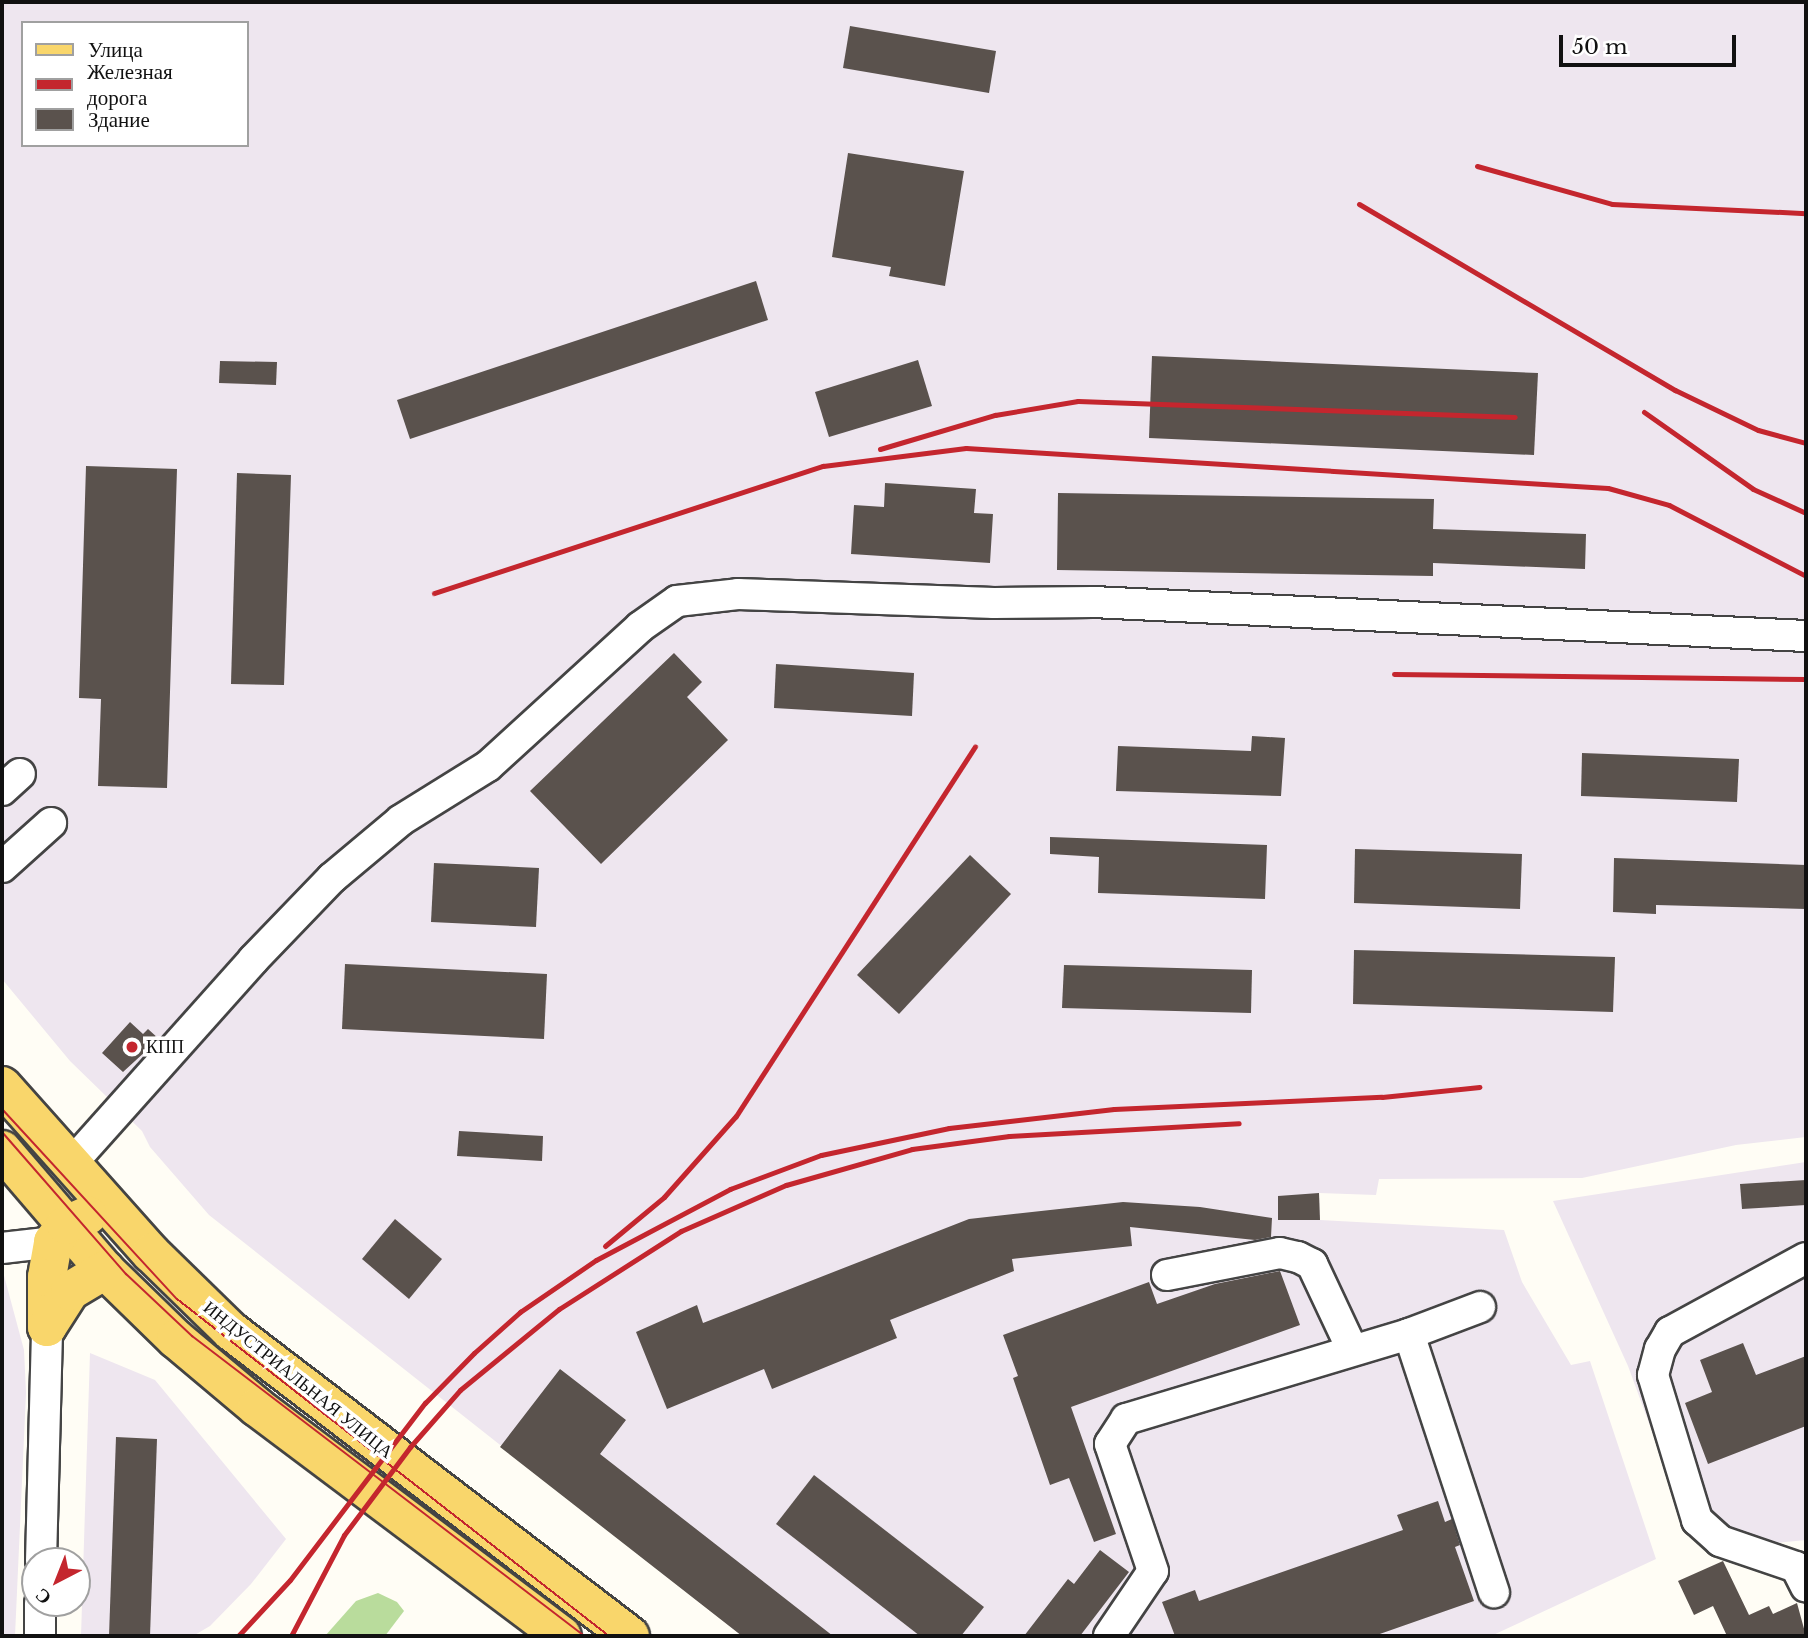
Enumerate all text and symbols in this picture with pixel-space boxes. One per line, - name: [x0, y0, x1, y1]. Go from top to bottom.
- legend: [21, 21, 248, 147]
- scale bar: [1563, 21, 1740, 65]
- text: 50 m: [1572, 34, 1627, 60]
- text: Улица: [88, 37, 143, 63]
- text: Железная дорога: [87, 59, 173, 111]
- text: Здание: [88, 107, 150, 133]
- place label: КПП: [146, 1036, 184, 1058]
- marker: КПП: [124, 1039, 140, 1055]
- street label: ИНДУСТРИАЛЬНАЯ УЛИЦА: [199, 1297, 397, 1463]
- north arrow: [21, 1547, 91, 1617]
- text: С: [30, 1583, 56, 1610]

